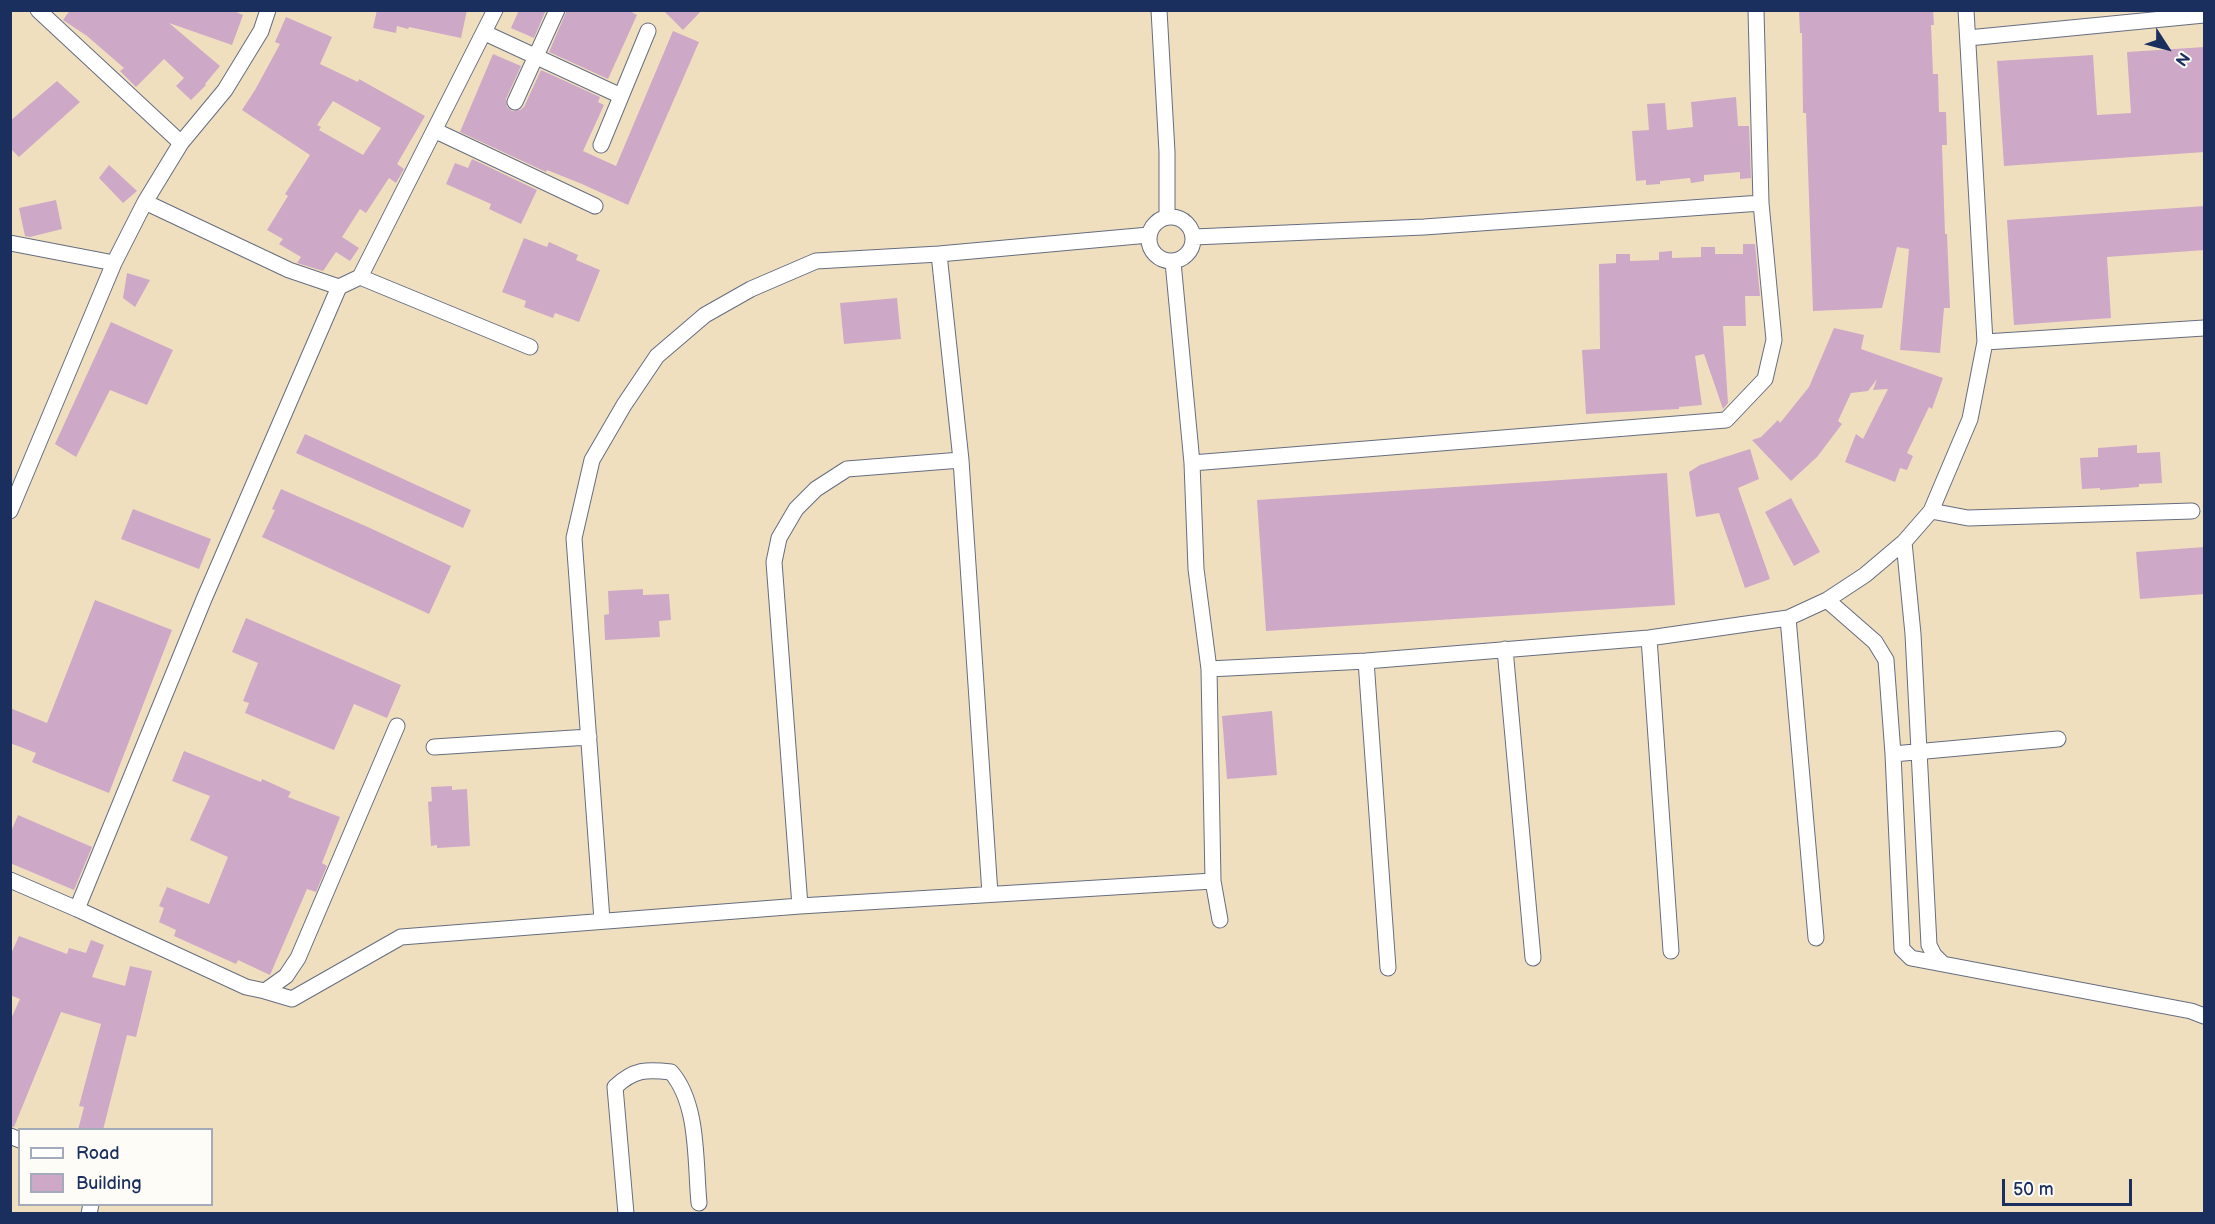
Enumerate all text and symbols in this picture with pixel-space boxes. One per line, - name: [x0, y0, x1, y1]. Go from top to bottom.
- north arrow: [2137, 18, 2197, 78]
- text: N: [2171, 48, 2193, 69]
- legend: [18, 1128, 213, 1206]
- text: Road: [76, 1143, 120, 1164]
- scale bar: [2005, 1167, 2136, 1205]
- text: Building: [76, 1173, 142, 1194]
- text: 50 m: [2013, 1179, 2054, 1200]

